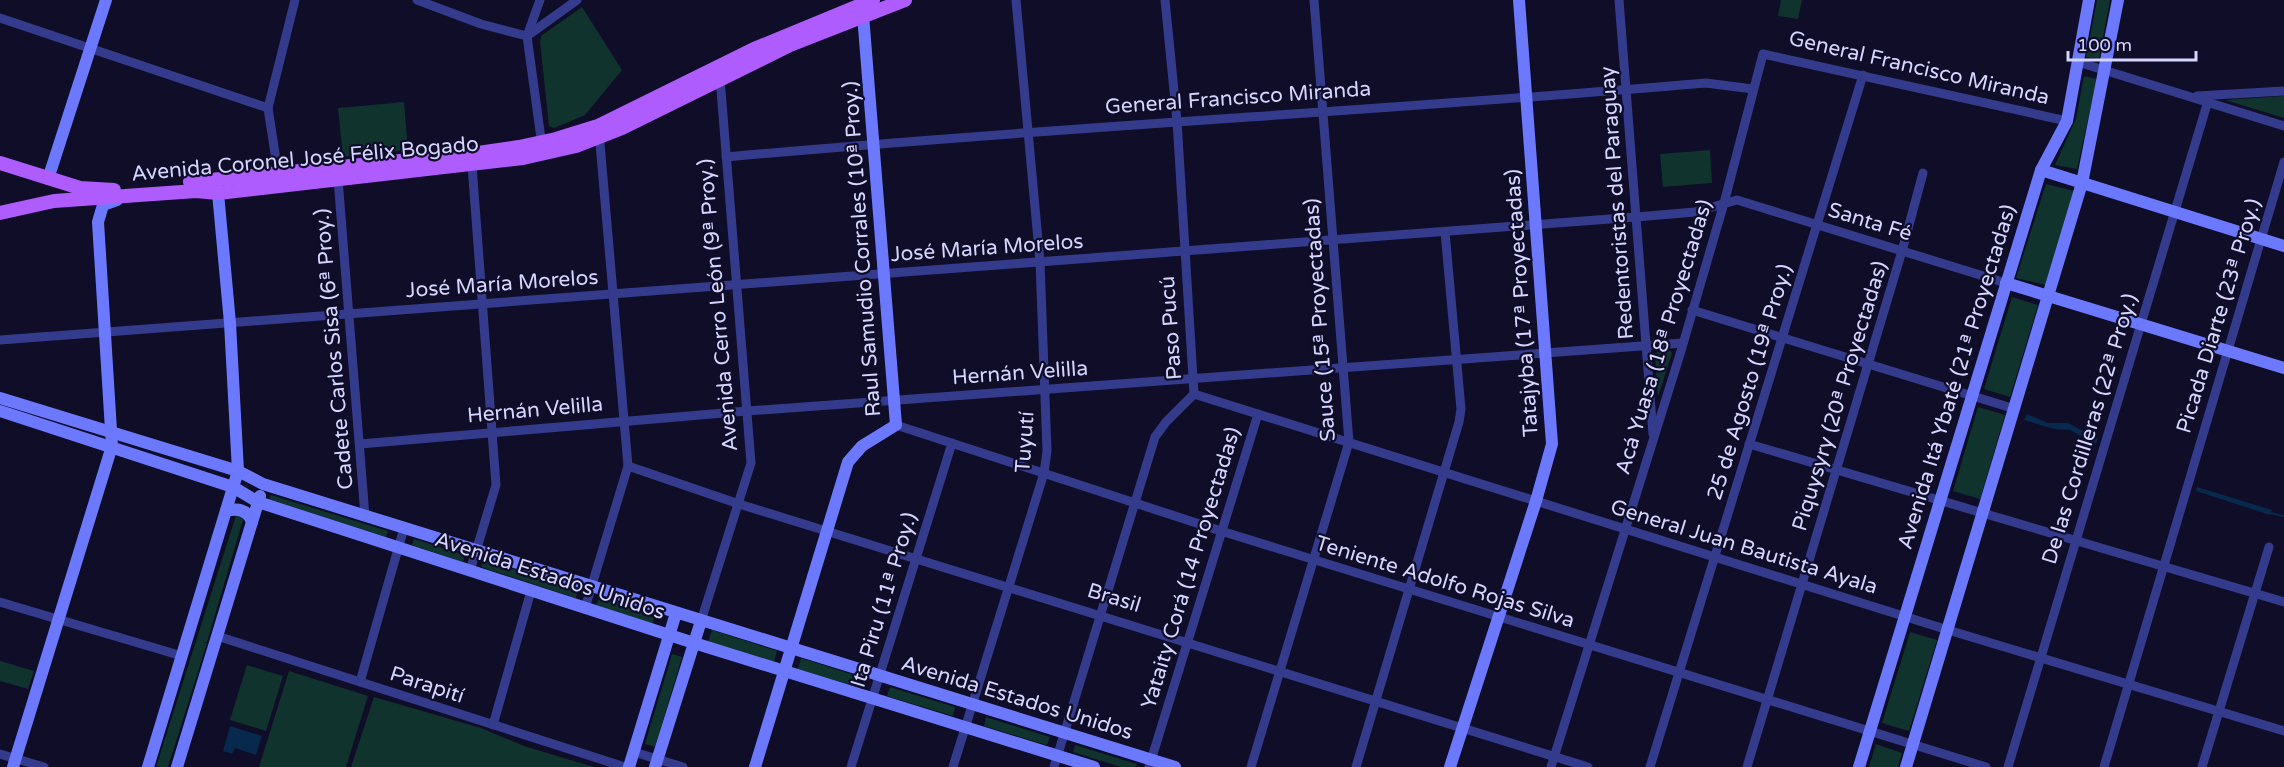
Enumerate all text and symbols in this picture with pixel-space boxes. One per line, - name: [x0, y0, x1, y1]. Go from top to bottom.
- scale bar: [2068, 24, 2196, 62]
- street label: General Francisco Miranda: [1786, 26, 2052, 110]
- text: 100 m: [2077, 34, 2132, 56]
- street label: Redentoristas del Paraguay: [1595, 66, 1639, 340]
- street label: General Francisco Miranda: [1104, 76, 1372, 120]
- street label: Raul Samudio Corrales (10ª Proy.): [838, 80, 886, 418]
- street label: Avenida Coronel José Félix Bogado: [130, 131, 480, 187]
- street label: Avenida Cerro León (9ª Proy.): [693, 158, 743, 452]
- street label: Tatajyba (17ª Proyectadas): [1500, 168, 1544, 438]
- street label: Picada Diarte (23ª Proy.): [2171, 196, 2267, 436]
- street label: Acá Yuasa (18ª Proyectadas): [1610, 197, 1718, 477]
- street label: Santa Fé: [1825, 197, 1915, 247]
- street label: Sauce (15ª Proyectadas): [1299, 198, 1341, 442]
- street label: Avenida Itá Ybaté (21ª Proyectadas): [1893, 202, 2021, 552]
- street label: Cadete Carlos Sisa (6ª Proy.): [309, 207, 359, 491]
- street label: José María Morelos: [890, 229, 1084, 267]
- street label: Piquysyry (20ª Proyectadas): [1787, 258, 1893, 534]
- street label: 25 de Agosto (19ª Proy.): [1702, 261, 1798, 503]
- street label: José María Morelos: [405, 265, 599, 303]
- street label: Paso Pucú: [1155, 275, 1187, 381]
- street label: De las Cordilleras (22ª Proy.): [2037, 291, 2143, 567]
- street label: Hernán Velilla: [951, 356, 1089, 390]
- street label: Hernán Velilla: [466, 392, 604, 428]
- street label: Tuyutí: [1010, 410, 1040, 474]
- street label: Yataity Corá (14 Proyectadas): [1136, 424, 1246, 712]
- street label: General Juan Bautista Ayala: [1607, 494, 1881, 600]
- street label: Ita Piru (11ª Proy.): [845, 509, 923, 691]
- street label: Avenida Estados Unidos: [432, 527, 668, 625]
- street label: Teniente Adolfo Rojas Silva: [1312, 531, 1578, 633]
- street label: Brasil: [1084, 578, 1144, 618]
- street label: Avenida Estados Unidos: [898, 651, 1136, 745]
- street label: Parapití: [387, 661, 467, 709]

